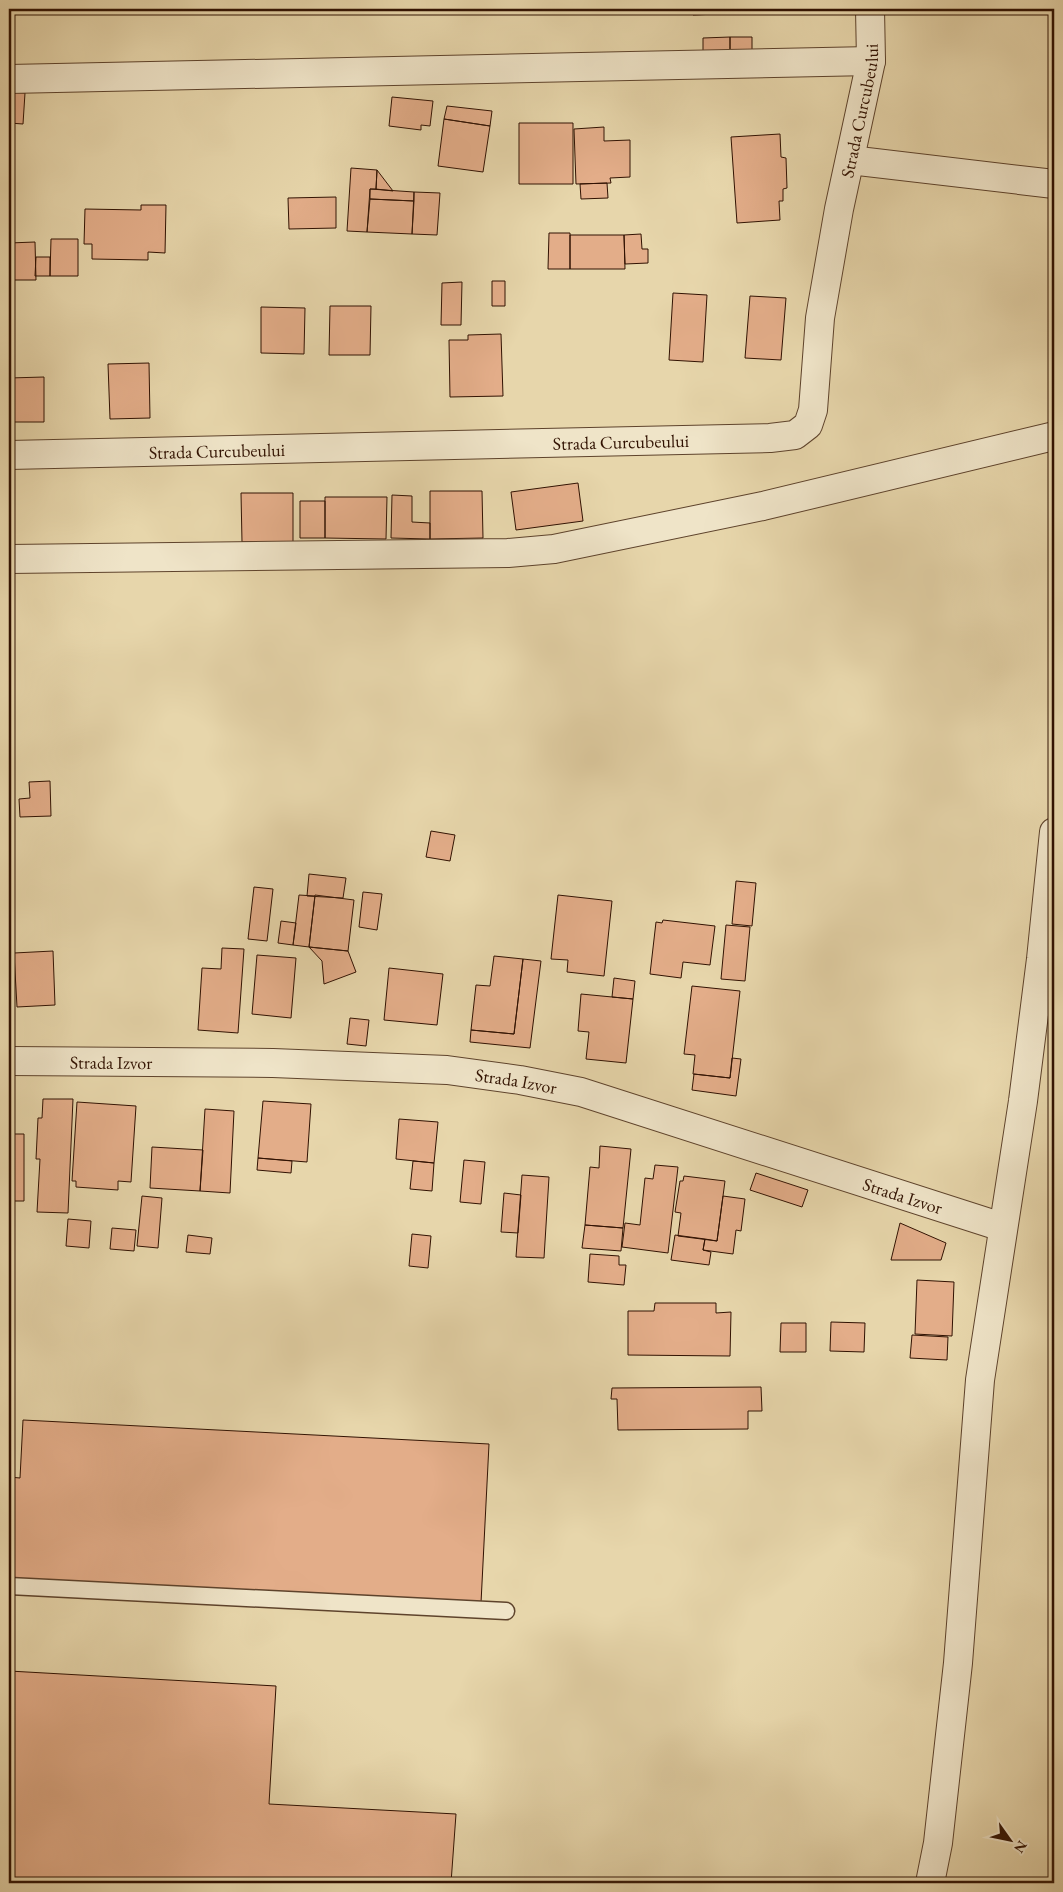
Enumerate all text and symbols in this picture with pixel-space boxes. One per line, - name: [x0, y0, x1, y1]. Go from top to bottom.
- street label: Strada Curcubeului: [835, 43, 883, 180]
- street label: Strada Curcubeului: [552, 428, 690, 454]
- street label: Strada Curcubeului: [149, 437, 286, 463]
- street label: Strada Izvor: [70, 1050, 152, 1074]
- street label: Strada Izvor: [474, 1062, 559, 1099]
- street label: Strada Izvor: [860, 1172, 946, 1219]
- north arrow: [986, 1814, 1036, 1864]
- text: N: [1010, 1837, 1032, 1857]

